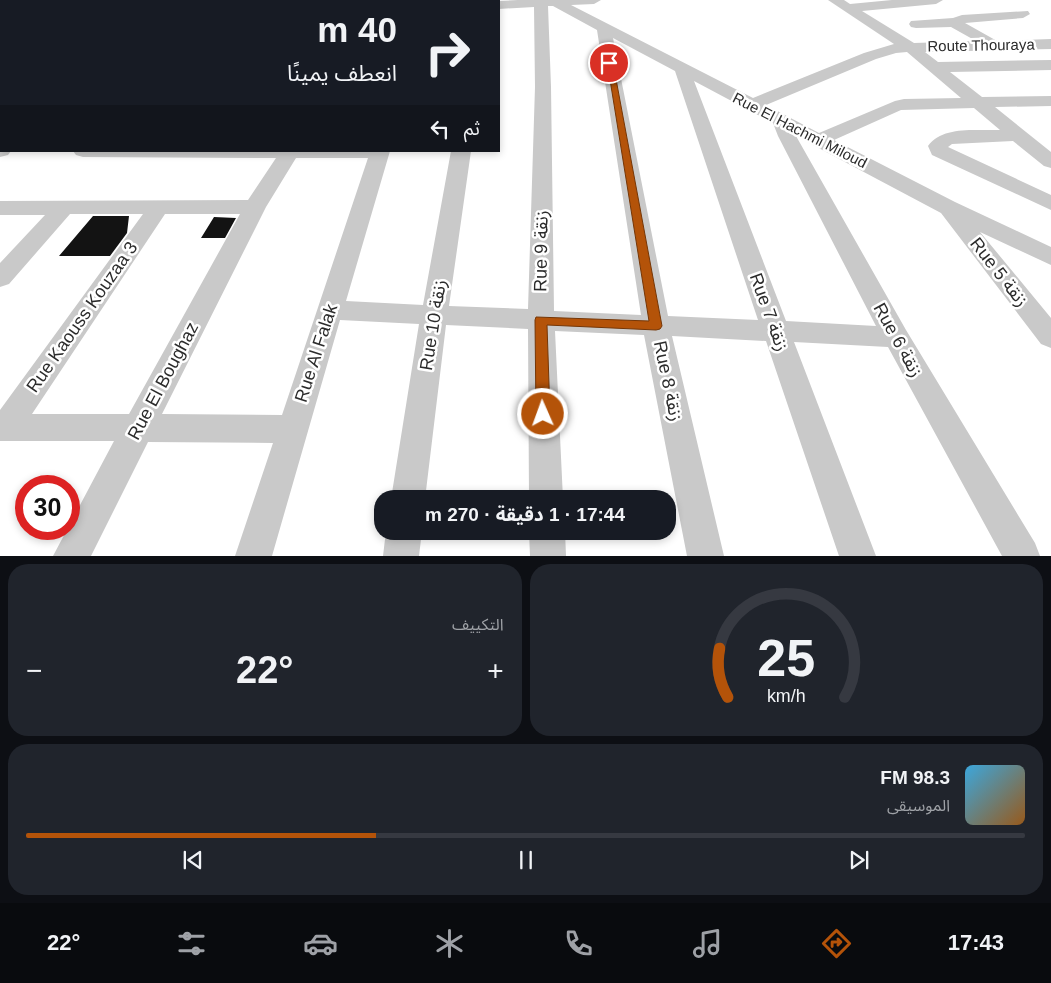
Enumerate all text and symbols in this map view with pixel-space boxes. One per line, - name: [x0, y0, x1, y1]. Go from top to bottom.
- text: 40 m: [317, 10, 397, 49]
- icon: right: [415, 20, 480, 85]
- street label: Route Thouraya: [927, 36, 1035, 54]
- pin: [588, 42, 630, 84]
- icon: arrive: [595, 49, 623, 77]
- text: انعطف يمينًا: [287, 61, 397, 86]
- street label: Rue El Hachmi Miloud: [730, 89, 870, 171]
- icon: left: [426, 115, 454, 143]
- text: ثم: [464, 118, 480, 139]
- street label: Rue 9 زنقة: [530, 210, 553, 292]
- street label: Rue 5 زنقة: [965, 234, 1032, 311]
- street label: Rue Kaouss Kouzaa 3: [22, 238, 142, 396]
- street label: Rue 7 زنقة: [745, 270, 792, 354]
- street label: Rue 10 زنقة: [416, 278, 451, 372]
- street label: Rue 6 زنقة: [869, 299, 927, 381]
- street label: Rue Al Falak: [291, 300, 342, 405]
- street label: Rue El Boughaz: [124, 319, 202, 443]
- street label: Rue 8 زنقة: [649, 339, 686, 423]
- position arrow: [516, 387, 568, 439]
- speed limit sign: 30: [15, 475, 80, 540]
- text: 17:44 · 1 دقيقة · 270 m: [425, 504, 625, 525]
- text: التكييف: [452, 616, 504, 633]
- text: 25: [757, 629, 815, 687]
- text: 22°: [236, 649, 293, 691]
- text: −: [26, 655, 42, 686]
- text: +: [487, 655, 504, 686]
- text: km/h: [767, 686, 806, 706]
- text: 98.3 FM: [880, 767, 950, 788]
- text: الموسيقى: [887, 797, 950, 814]
- icon: previous: [179, 846, 207, 874]
- icon: pause: [512, 846, 540, 874]
- icon: next: [845, 846, 873, 874]
- icon: filters: [174, 926, 209, 961]
- icon: car: [303, 926, 338, 961]
- icon: climate: [432, 926, 467, 961]
- icon: phone: [561, 926, 596, 961]
- icon: music: [690, 926, 725, 961]
- icon: directions: [819, 926, 854, 961]
- text: 22°: [47, 930, 80, 955]
- text: 17:43: [948, 930, 1004, 955]

